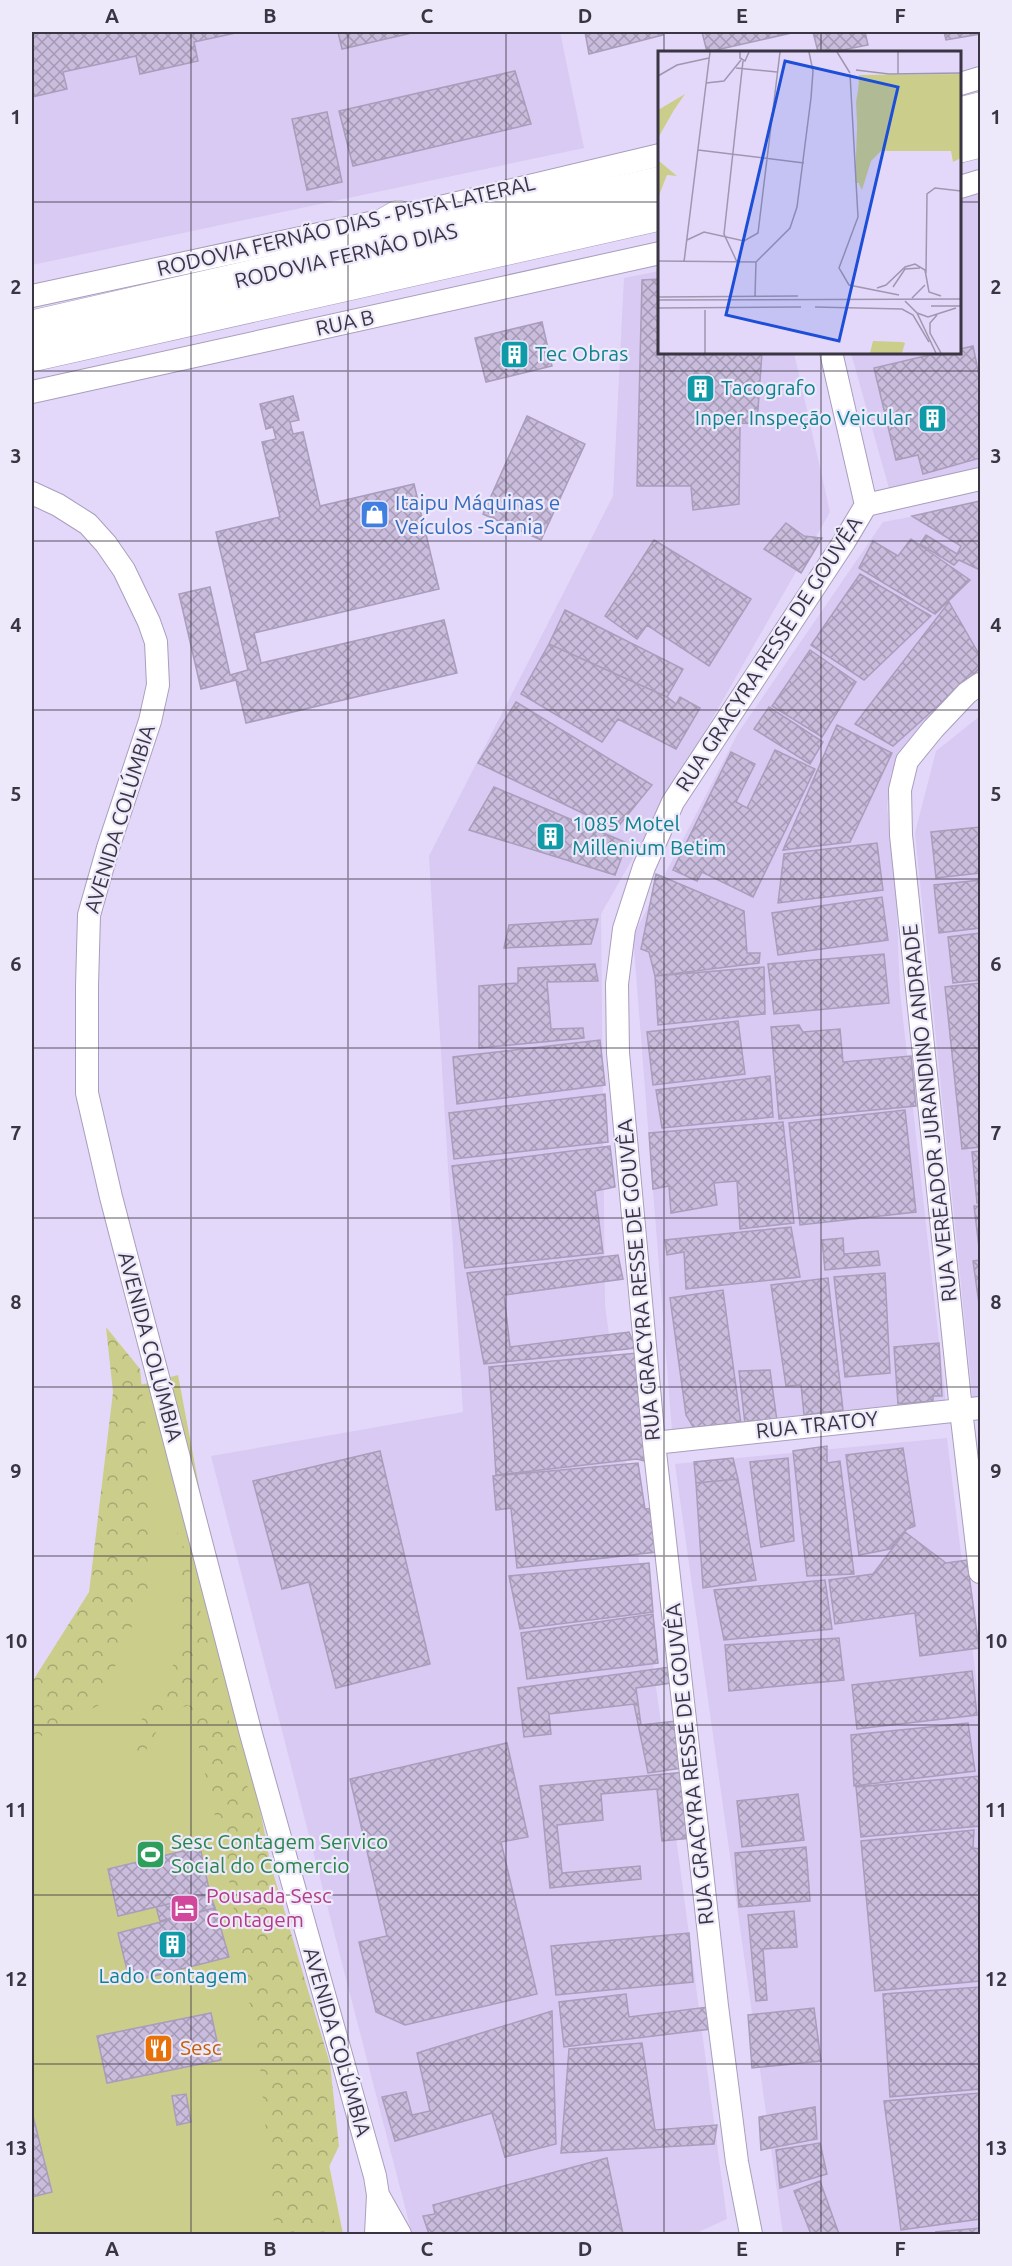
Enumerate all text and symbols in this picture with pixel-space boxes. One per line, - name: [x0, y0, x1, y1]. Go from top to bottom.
- text: A: [105, 4, 119, 27]
- text: B: [263, 4, 277, 27]
- text: C: [421, 4, 434, 27]
- text: D: [578, 4, 592, 27]
- text: E: [736, 4, 748, 27]
- text: F: [894, 4, 906, 27]
- inset map: [658, 51, 961, 354]
- text: 1: [10, 105, 22, 128]
- text: 1: [990, 105, 1002, 128]
- street label: RODOVIA FERNÃO DIAS - PISTA LATERAL: [155, 170, 537, 282]
- street label: RODOVIA FERNÃO DIAS: [232, 218, 460, 294]
- text: 2: [10, 275, 22, 298]
- text: 2: [990, 275, 1002, 298]
- street label: RUA B: [313, 304, 376, 340]
- building icon: Tec Obras: [498, 338, 530, 370]
- place label: Tec Obras: [535, 341, 628, 365]
- building icon: Tacografo: [684, 372, 716, 404]
- place label: Tacografo: [721, 375, 816, 399]
- building icon: Inper Inspeção Veicular: [917, 402, 949, 434]
- place label: Inper Inspeção Veicular: [695, 405, 912, 429]
- text: 3: [10, 444, 22, 467]
- text: 3: [990, 444, 1002, 467]
- place label: Itaipu Máquinas e Veículos -Scania: [395, 490, 560, 538]
- shop icon: Itaipu Máquinas e Veículos -Scania: [358, 499, 390, 531]
- street label: RUA GRACYRA RESSE DE GOUVÊA: [670, 511, 866, 795]
- text: 4: [10, 613, 22, 636]
- text: 4: [990, 613, 1002, 636]
- street label: AVENIDA COLÚMBIA: [79, 721, 159, 916]
- text: 5: [10, 782, 22, 805]
- text: 5: [990, 782, 1002, 805]
- place label: 1085 Motel Millenium Betim: [572, 811, 726, 859]
- building icon: 1085 Motel Millenium Betim: [535, 820, 567, 852]
- street label: RUA VEREADOR JURANDINO ANDRADE: [897, 923, 961, 1303]
- text: 6: [10, 952, 22, 975]
- text: 6: [990, 952, 1002, 975]
- street label: RUA GRACYRA RESSE DE GOUVÊA: [612, 1118, 664, 1442]
- text: 7: [10, 1121, 22, 1144]
- text: 7: [990, 1121, 1002, 1144]
- street label: AVENIDA COLÚMBIA: [114, 1249, 188, 1445]
- text: 8: [10, 1290, 22, 1313]
- text: 8: [990, 1290, 1002, 1313]
- street label: RUA TRATOY: [755, 1406, 879, 1442]
- text: 9: [10, 1459, 22, 1482]
- text: 9: [990, 1459, 1002, 1482]
- street label: RUA GRACYRA RESSE DE GOUVÊA: [660, 1602, 718, 1926]
- text: 10: [5, 1629, 27, 1652]
- text: 10: [985, 1629, 1007, 1652]
- text: 11: [5, 1798, 27, 1821]
- text: 11: [985, 1798, 1007, 1821]
- place label: Sesc Contagem Servico Social do Comercio: [171, 1829, 388, 1877]
- sports icon: Sesc Contagem Servico Social do Comercio: [134, 1838, 166, 1870]
- place label: Pousada Sesc Contagem: [206, 1883, 332, 1931]
- hotel icon: Pousada Sesc Contagem: [169, 1892, 201, 1924]
- building icon: Lado Contagem: [157, 1929, 189, 1961]
- street label: AVENIDA COLÚMBIA: [299, 1944, 377, 2139]
- place label: Lado Contagem: [99, 1963, 247, 1987]
- text: 12: [5, 1967, 27, 1990]
- text: 12: [985, 1967, 1007, 1990]
- restaurant icon: Sesc: [143, 2032, 175, 2064]
- place label: Sesc: [180, 2035, 222, 2059]
- text: 13: [5, 2136, 27, 2159]
- text: 13: [985, 2136, 1007, 2159]
- text: A: [105, 2237, 119, 2260]
- text: B: [263, 2237, 277, 2260]
- text: C: [421, 2237, 434, 2260]
- text: D: [578, 2237, 592, 2260]
- text: E: [736, 2237, 748, 2260]
- text: F: [894, 2237, 906, 2260]

